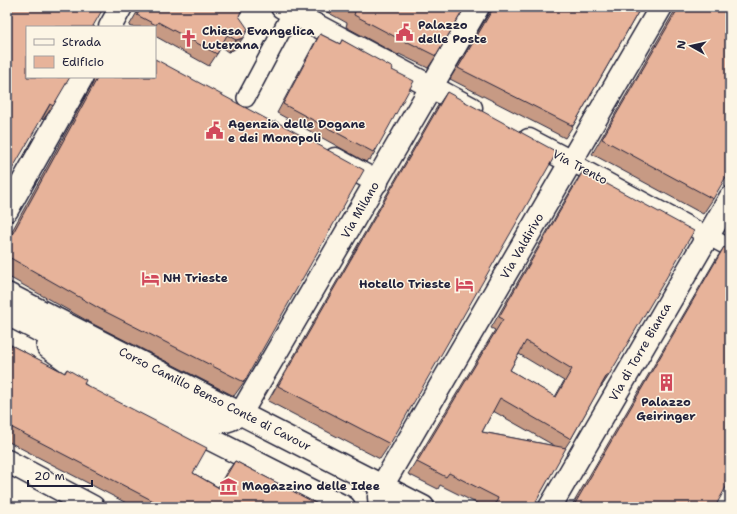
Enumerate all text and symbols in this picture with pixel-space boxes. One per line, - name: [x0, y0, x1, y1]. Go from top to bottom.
- place label: Palazzo delle Poste: [418, 17, 487, 47]
- public building icon: Palazzo delle Poste: [395, 22, 415, 42]
- place label: Chiesa Evangelica Luterana: [202, 23, 315, 53]
- legend: [26, 26, 156, 78]
- north arrow: [671, 26, 711, 66]
- church icon: Chiesa Evangelica Luterana: [179, 28, 199, 48]
- text: Strada: [62, 34, 102, 50]
- text: N: [674, 39, 690, 50]
- text: Edificio: [62, 54, 104, 70]
- place label: Agenzia delle Dogane e dei Monopoli: [228, 116, 366, 146]
- public building icon: Agenzia delle Dogane e dei Monopoli: [205, 121, 225, 141]
- street label: Via Trento: [550, 146, 610, 188]
- street label: Via Milano: [337, 179, 383, 241]
- street label: Via Valdirivo: [497, 210, 547, 282]
- hotel icon: NH Trieste: [140, 268, 160, 288]
- place label: NH Trieste: [163, 270, 228, 286]
- hotel icon: Hotello Trieste: [454, 274, 474, 294]
- place label: Hotello Trieste: [359, 276, 451, 292]
- street label: Via di Torre Bianca: [605, 300, 675, 404]
- street label: Corso Camillo Benso Conte di Cavour: [116, 343, 314, 455]
- building icon: Palazzo Geiringer: [656, 373, 676, 393]
- place label: Palazzo Geiringer: [636, 394, 696, 424]
- scale bar: [28, 462, 92, 488]
- text: 20 m: [34, 468, 65, 484]
- museum icon: Magazzino delle Idee: [219, 476, 239, 496]
- place label: Magazzino delle Idee: [242, 478, 380, 494]

